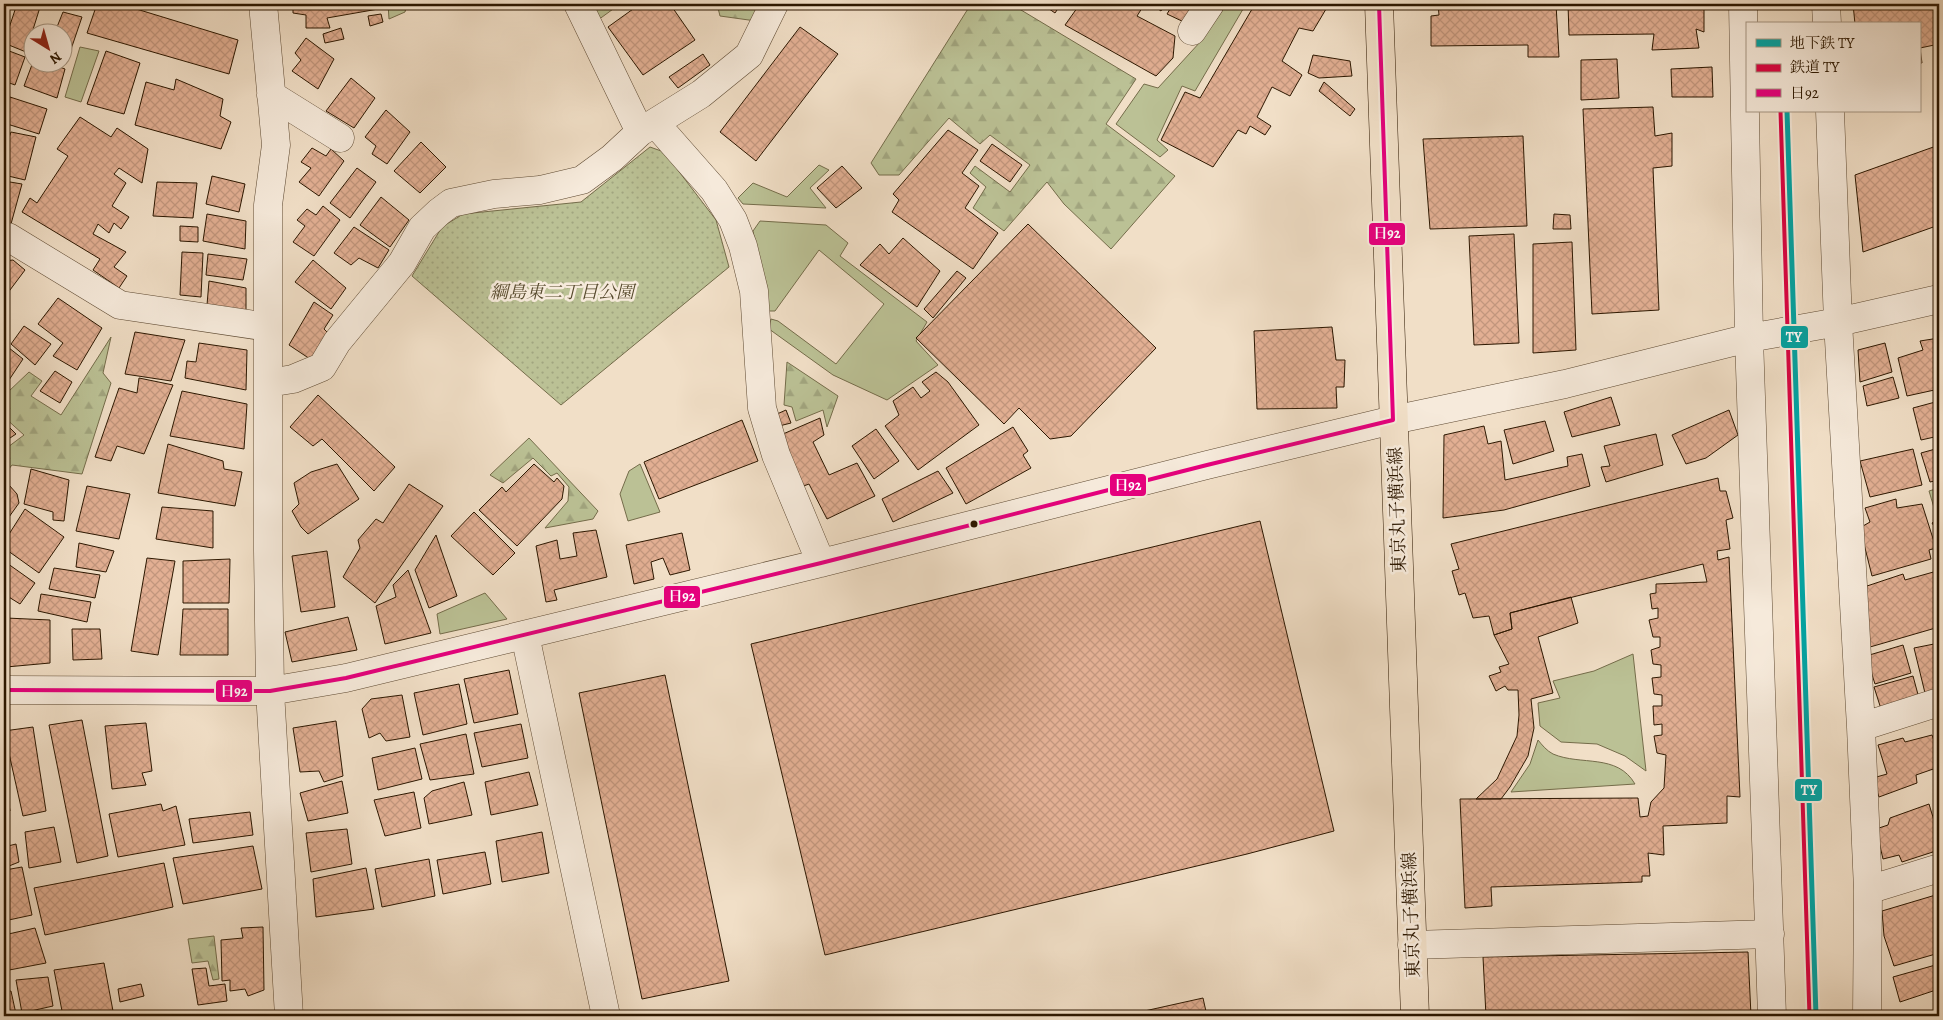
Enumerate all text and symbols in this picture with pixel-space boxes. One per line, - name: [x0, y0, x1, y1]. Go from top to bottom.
- north arrow: [22, 22, 72, 72]
- legend: [1746, 22, 1920, 112]
- text: 地下鉄 TY: [1790, 33, 1855, 53]
- text: N: [46, 47, 65, 69]
- text: 鉄道 TY: [1790, 57, 1840, 77]
- text: 日92: [1790, 83, 1819, 103]
- line badge: 日92: [1368, 222, 1406, 246]
- text: 日92: [1373, 224, 1401, 243]
- park label: 綱島東二丁目公園: [490, 280, 637, 304]
- line badge: TY: [1780, 325, 1809, 349]
- text: TY: [1786, 328, 1803, 347]
- street label: 東京丸子横浜線: [1383, 447, 1411, 573]
- line badge: 日92: [1109, 473, 1147, 497]
- text: 日92: [1114, 476, 1142, 495]
- unlabelled marker: [969, 519, 979, 529]
- line badge: 日92: [663, 585, 701, 609]
- text: 日92: [668, 587, 696, 606]
- line badge: 日92: [215, 679, 253, 703]
- text: 日92: [220, 682, 248, 701]
- line badge: TY: [1794, 778, 1823, 802]
- text: TY: [1801, 781, 1818, 800]
- street label: 東京丸子横浜線: [1397, 852, 1425, 978]

